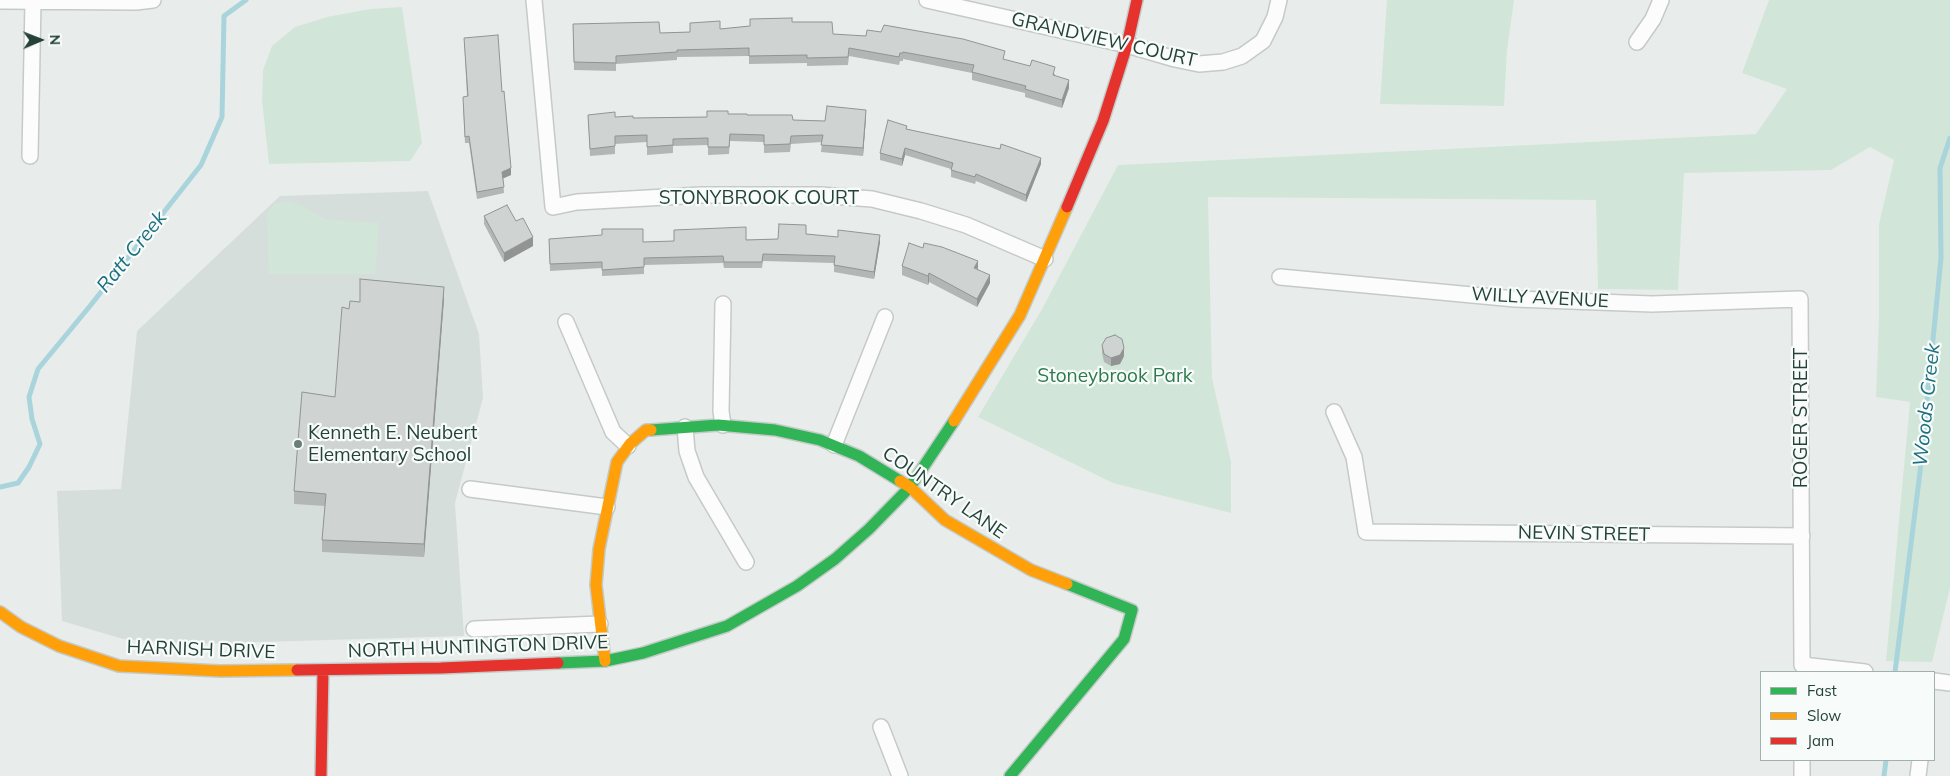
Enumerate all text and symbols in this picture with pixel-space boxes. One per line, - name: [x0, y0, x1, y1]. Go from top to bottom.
- street label: GRANDVIEW COURT: [1009, 8, 1199, 72]
- north arrow: [15, 15, 65, 65]
- text: N: [46, 34, 64, 45]
- street label: STONYBROOK COURT: [659, 187, 859, 209]
- water label: Ratt Creek: [92, 207, 172, 297]
- street label: WILLY AVENUE: [1471, 283, 1609, 313]
- water label: Woods Creek: [1909, 342, 1945, 468]
- street label: ROGER STREET: [1790, 348, 1812, 488]
- park label: Stoneybrook Park: [1037, 365, 1193, 387]
- place label: Kenneth E. Neubert Elementary School: [308, 422, 477, 466]
- marker: Kenneth E. Neubert Elementary School: [292, 438, 304, 450]
- street label: COUNTRY LANE: [878, 442, 1010, 544]
- street label: NEVIN STREET: [1518, 521, 1650, 547]
- street label: NORTH HUNTINGTON DRIVE: [347, 631, 609, 663]
- street label: HARNISH DRIVE: [126, 636, 276, 664]
- legend: [1760, 671, 1935, 761]
- text: Fast: [1807, 681, 1837, 700]
- text: Slow: [1807, 706, 1841, 725]
- text: Jam: [1807, 731, 1834, 750]

